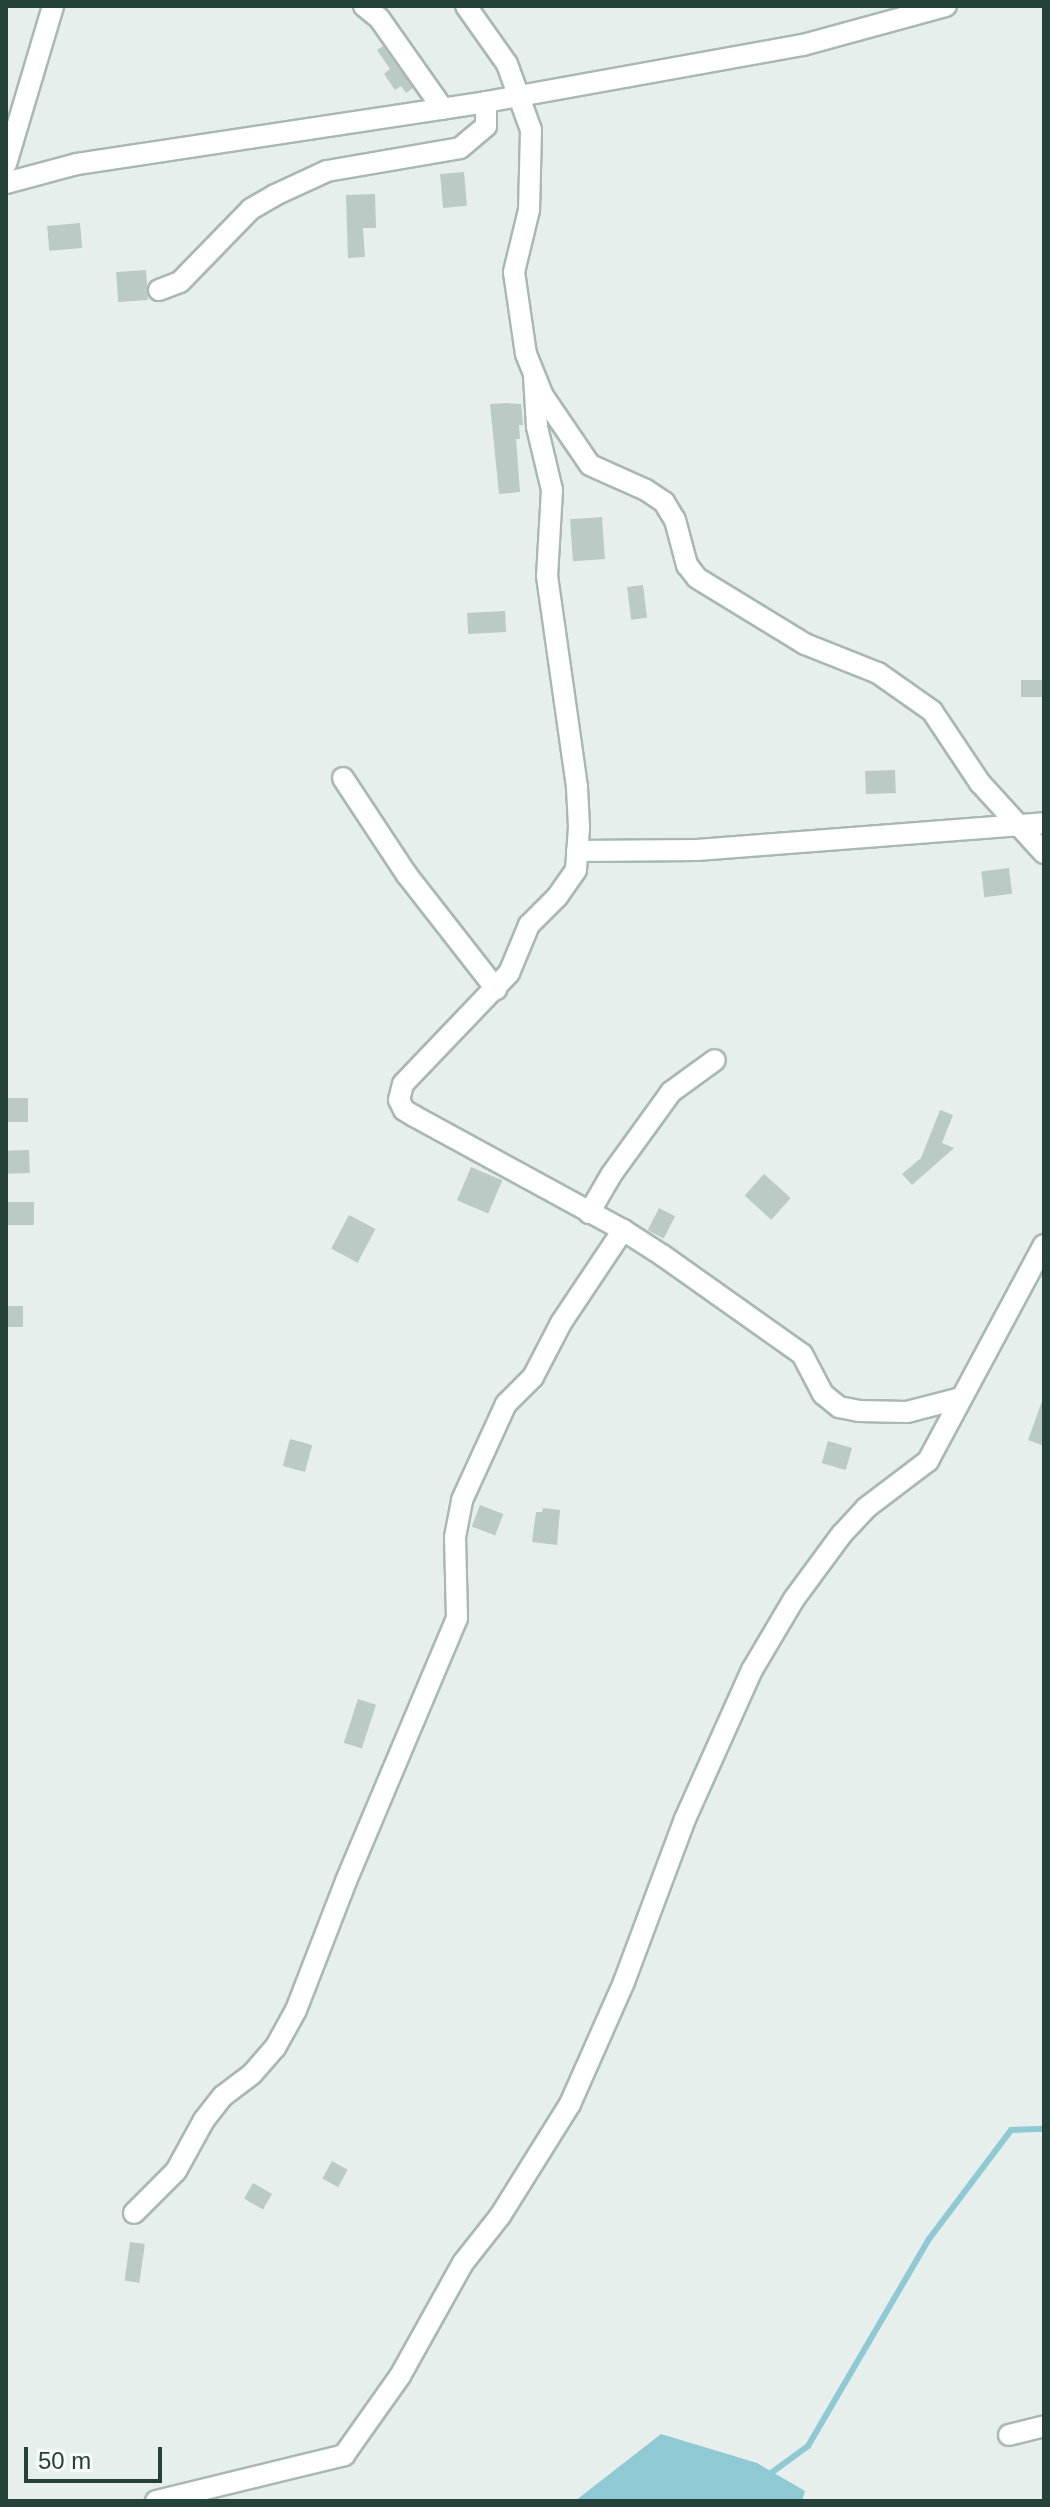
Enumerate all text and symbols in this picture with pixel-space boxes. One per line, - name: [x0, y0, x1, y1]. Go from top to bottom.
- scale bar: [28, 2431, 166, 2481]
- text: 50 m: [38, 2447, 91, 2474]

